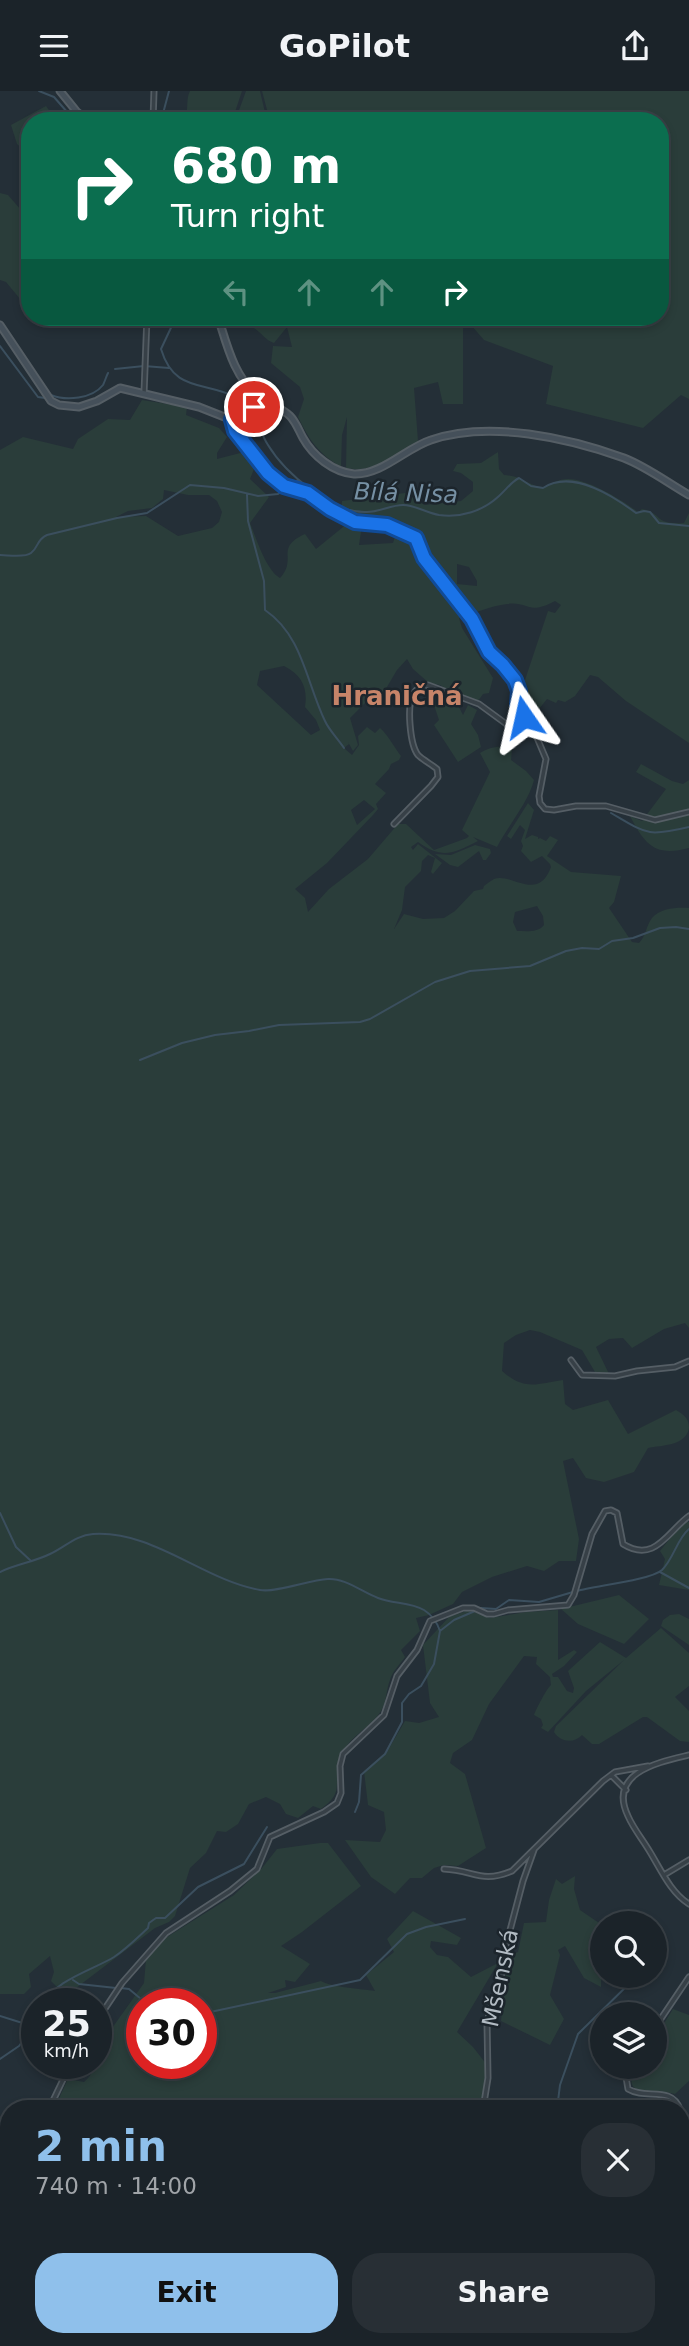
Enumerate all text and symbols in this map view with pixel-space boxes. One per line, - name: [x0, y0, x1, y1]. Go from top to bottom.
- icon: menu: [35, 27, 73, 65]
- text: GoPilot: [279, 27, 410, 65]
- icon: share: [616, 27, 654, 65]
- text: 680 m: [171, 138, 341, 195]
- icon: right: [56, 140, 147, 231]
- text: Turn right: [171, 197, 324, 235]
- icon: left: [217, 273, 255, 311]
- icon: ahead: [290, 273, 328, 311]
- icon: ahead: [363, 273, 401, 311]
- icon: right: [436, 273, 474, 311]
- pin: [224, 377, 284, 437]
- icon: arrive: [235, 388, 273, 426]
- water label: Bílá Nisa: [354, 477, 458, 509]
- position arrow: [487, 680, 561, 754]
- district label: Hraničná: [331, 681, 463, 711]
- map controls: [590, 1911, 667, 2079]
- button: search: [590, 1911, 667, 1988]
- street label: Mšenská: [477, 1927, 523, 2029]
- speed limit sign: 30: [126, 1988, 217, 2079]
- button: layers: [590, 2002, 667, 2079]
- text: 25: [42, 2004, 91, 2044]
- text: km/h: [44, 2040, 89, 2061]
- text: 2 min: [35, 2122, 167, 2171]
- button: close: [581, 2123, 655, 2197]
- text: 740 m · 14:00: [35, 2173, 197, 2199]
- button: Exit: [35, 2253, 338, 2333]
- button: Share: [352, 2253, 655, 2333]

